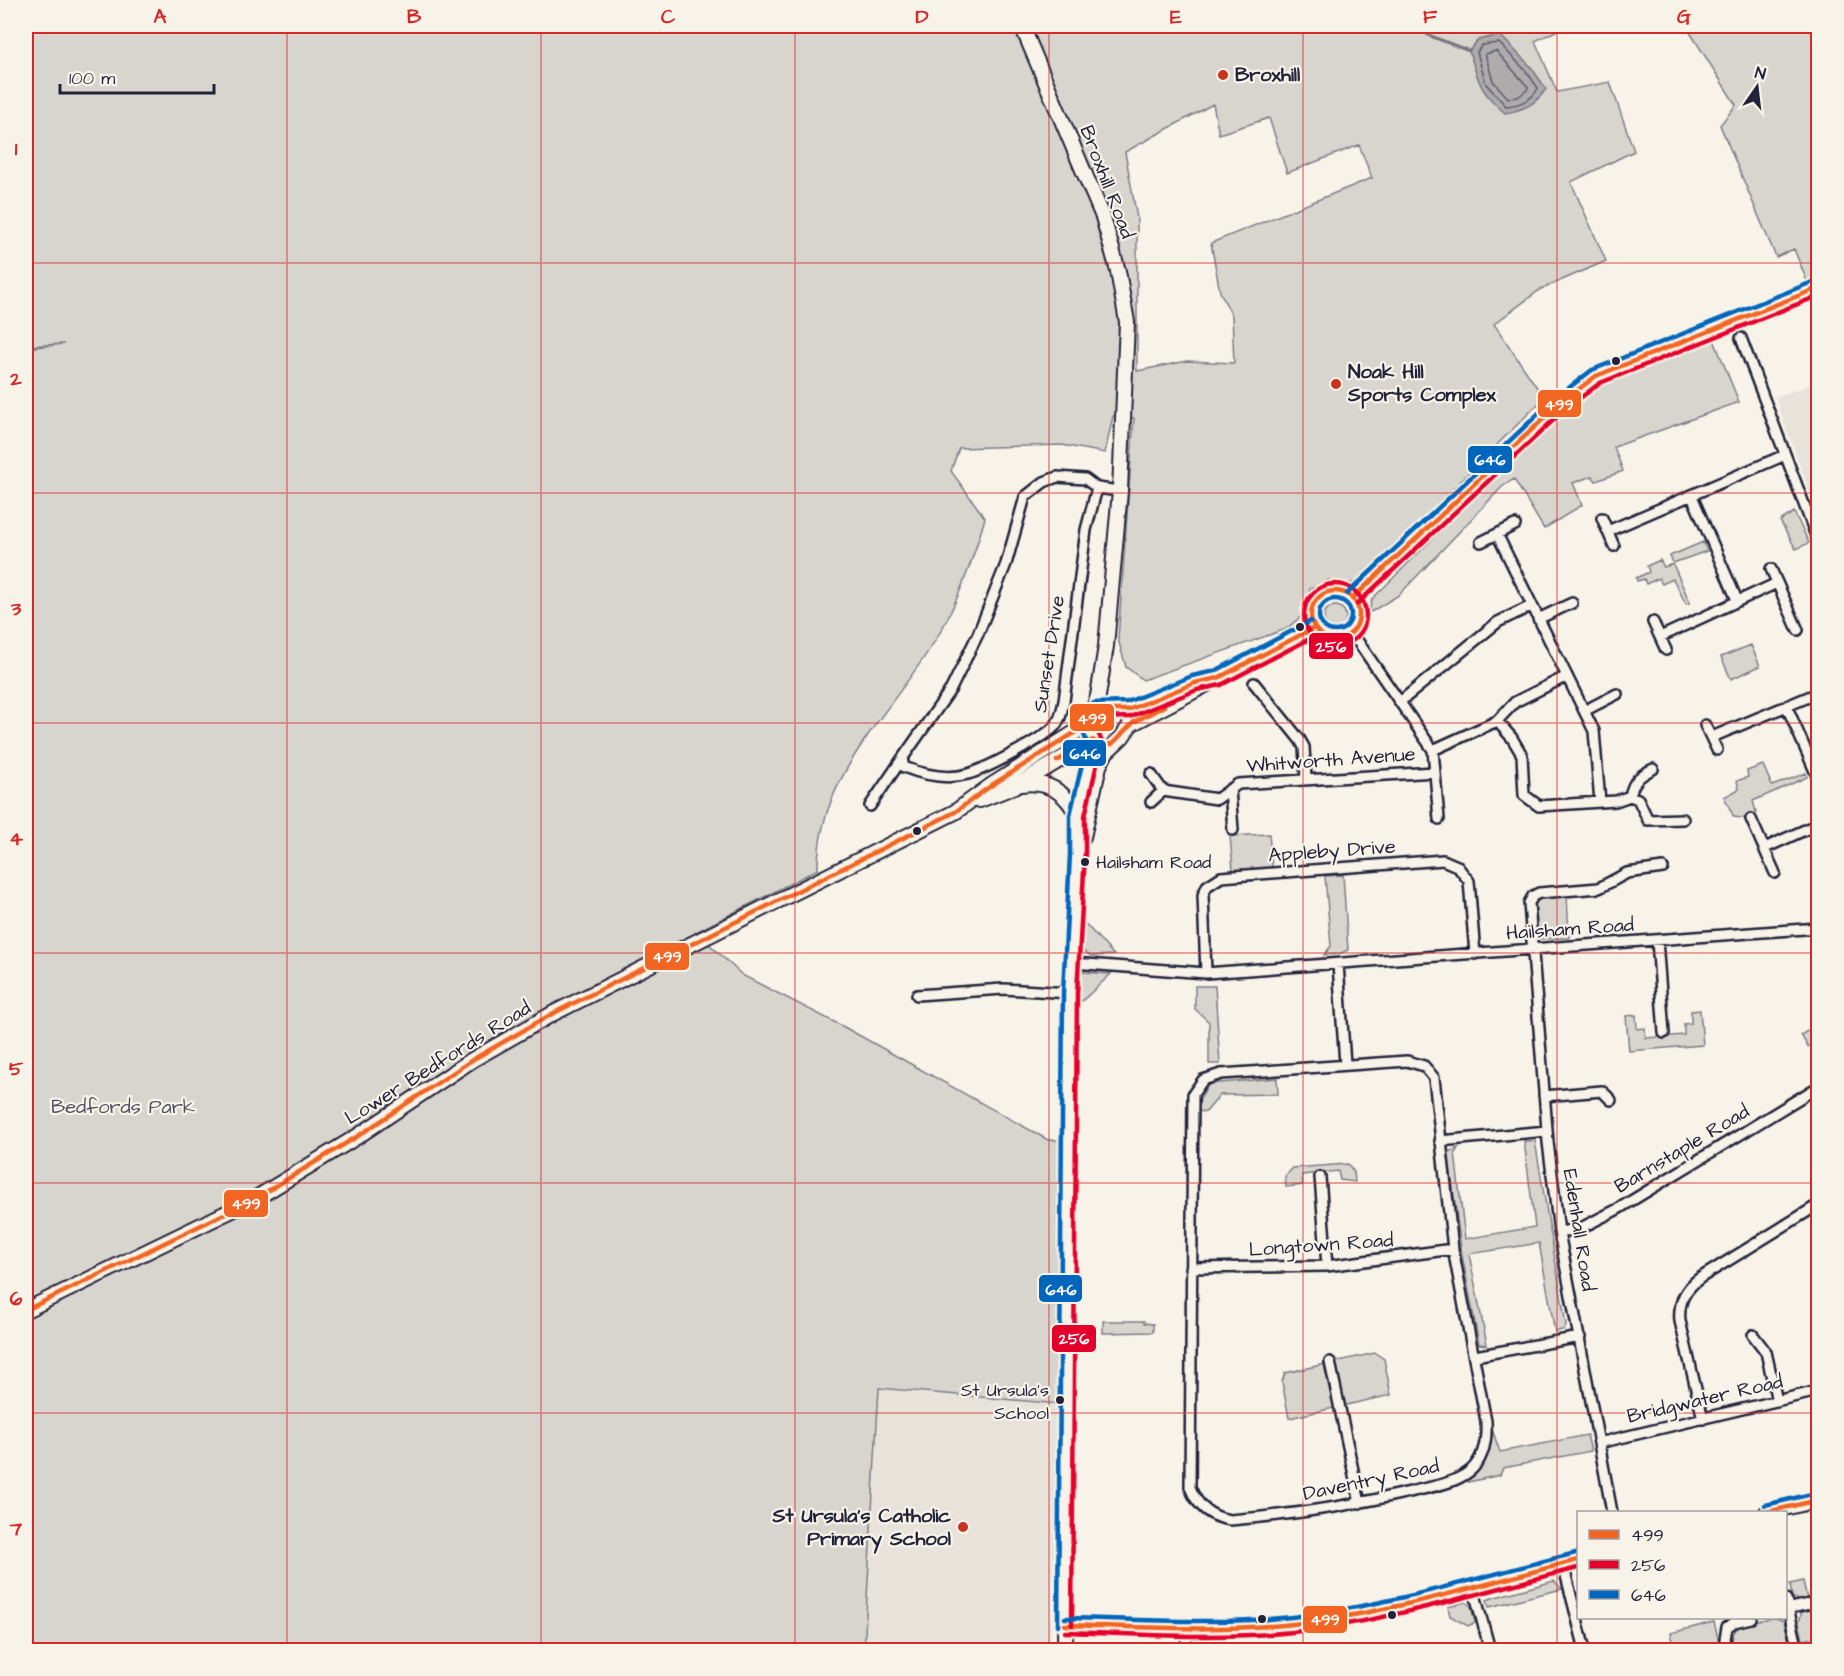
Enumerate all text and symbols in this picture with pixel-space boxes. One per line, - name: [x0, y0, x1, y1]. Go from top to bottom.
- text: A: [154, 3, 167, 31]
- text: B: [407, 3, 422, 31]
- text: C: [661, 3, 676, 31]
- text: D: [916, 3, 929, 31]
- text: E: [1170, 3, 1182, 31]
- text: F: [1423, 3, 1438, 31]
- text: G: [1677, 3, 1691, 31]
- scale bar: [60, 57, 214, 95]
- north arrow: [1727, 57, 1787, 117]
- place label: Broxhill: [1235, 61, 1300, 89]
- text: N: [1753, 62, 1768, 85]
- text: 100 m: [69, 66, 115, 91]
- marker: Broxhill: [1216, 68, 1230, 82]
- street label: Broxhill Road: [1073, 121, 1141, 243]
- text: 1: [15, 135, 18, 163]
- unlabelled marker: [1610, 355, 1622, 367]
- place label: Noak Hill Sports Complex: [1347, 358, 1496, 409]
- text: 2: [9, 365, 22, 393]
- marker: Noak Hill Sports Complex: [1329, 377, 1343, 391]
- line badge: 499: [1537, 389, 1582, 418]
- text: 499: [1544, 394, 1574, 416]
- line badge: 646: [1467, 445, 1513, 474]
- text: 646: [1475, 449, 1505, 471]
- street label: Sunset Drive: [1026, 593, 1072, 715]
- text: 3: [10, 595, 22, 623]
- unlabelled marker: [1294, 621, 1306, 633]
- line badge: 256: [1308, 632, 1354, 660]
- text: 256: [1315, 636, 1346, 658]
- line badge: 499: [1069, 703, 1115, 732]
- text: 499: [1077, 708, 1107, 730]
- line badge: 646: [1062, 739, 1107, 767]
- street label: Whitworth Avenue: [1246, 740, 1417, 780]
- text: 646: [1070, 743, 1100, 765]
- text: 4: [9, 825, 23, 853]
- unlabelled marker: [911, 825, 923, 837]
- street label: Appleby Drive: [1267, 833, 1397, 870]
- place label: Hailsham Road: [1096, 850, 1211, 875]
- marker: Hailsham Road: [1079, 856, 1091, 868]
- street label: Hailsham Road: [1505, 911, 1635, 947]
- line badge: 499: [644, 942, 690, 971]
- text: 499: [652, 946, 682, 968]
- street label: Lower Bedfords Road: [339, 994, 537, 1132]
- text: 5: [9, 1055, 24, 1083]
- park label: Bedfords Park: [51, 1093, 195, 1121]
- street label: Barnstaple Road: [1609, 1098, 1755, 1200]
- street label: Edenhall Road: [1556, 1167, 1602, 1293]
- line badge: 499: [223, 1189, 269, 1218]
- text: 499: [231, 1193, 261, 1215]
- street label: Longtown Road: [1248, 1226, 1394, 1265]
- line badge: 646: [1038, 1274, 1083, 1303]
- text: 646: [1046, 1279, 1076, 1301]
- text: 6: [10, 1285, 23, 1313]
- line badge: 256: [1051, 1324, 1097, 1353]
- text: 256: [1058, 1328, 1089, 1350]
- street label: Bridgwater Road: [1624, 1367, 1786, 1432]
- place label: St Ursula's School: [961, 1378, 1049, 1426]
- marker: St Ursula's School: [1054, 1394, 1066, 1406]
- street label: Daventry Road: [1300, 1452, 1442, 1509]
- place label: St Ursula's Catholic Primary School: [772, 1502, 951, 1554]
- legend: [1577, 1511, 1787, 1619]
- text: 7: [9, 1515, 23, 1543]
- marker: St Ursula's Catholic Primary School: [956, 1520, 970, 1534]
- text: 499: [1631, 1523, 1664, 1548]
- text: 256: [1631, 1553, 1665, 1578]
- text: 646: [1631, 1583, 1666, 1608]
- line badge: 499: [1302, 1605, 1348, 1634]
- text: 499: [1310, 1609, 1340, 1631]
- unlabelled marker: [1386, 1609, 1398, 1621]
- unlabelled marker: [1256, 1613, 1268, 1625]

